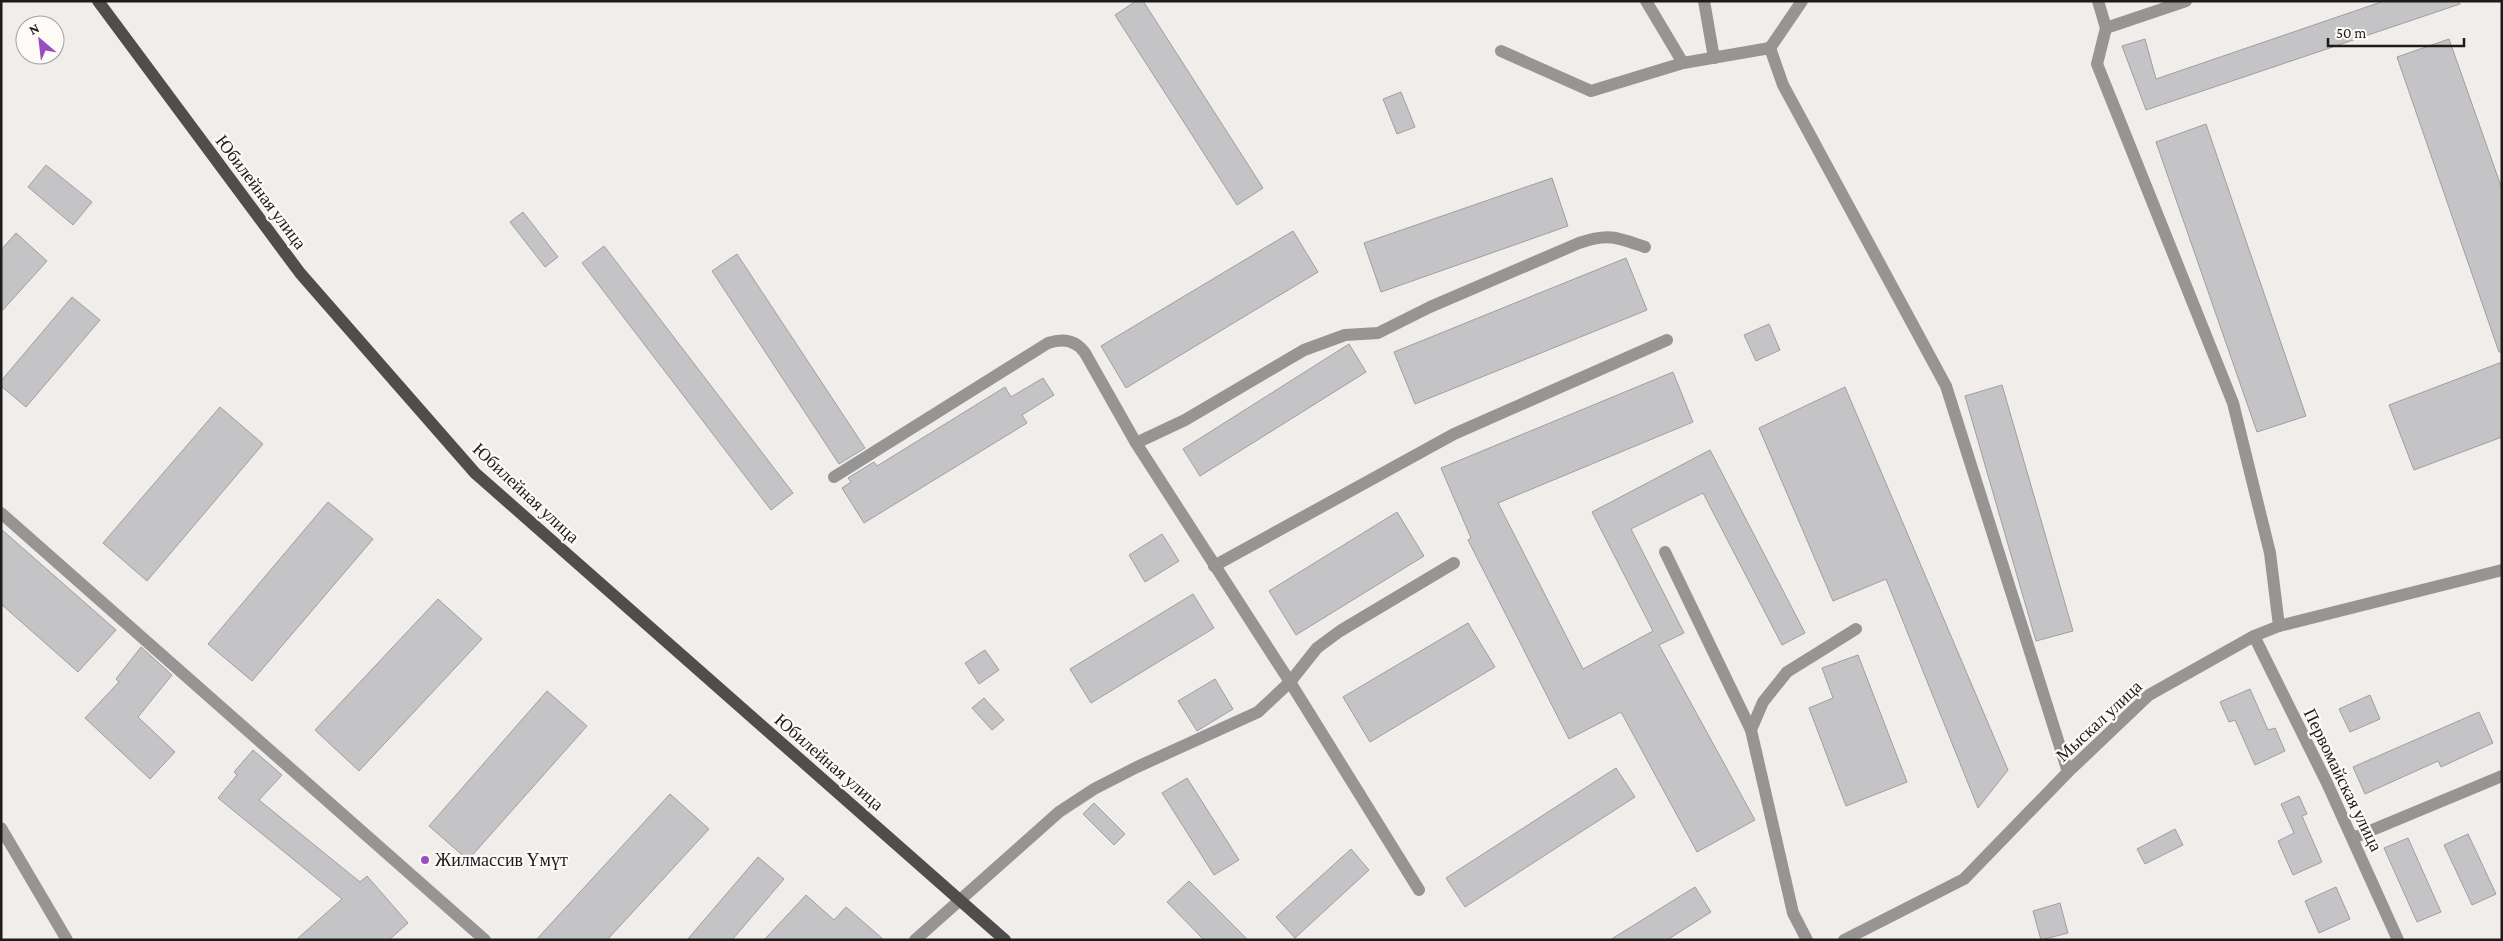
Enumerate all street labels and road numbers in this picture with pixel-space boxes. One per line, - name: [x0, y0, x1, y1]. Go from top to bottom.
- street label: Юбилейная улица: [212, 131, 310, 253]
- street label: Юбилейная улица: [469, 439, 583, 547]
- street label: Мыскал улица: [2052, 676, 2146, 766]
- street label: Первомайская улица: [2300, 705, 2386, 855]
- street label: Юбилейная улица: [771, 709, 887, 815]

